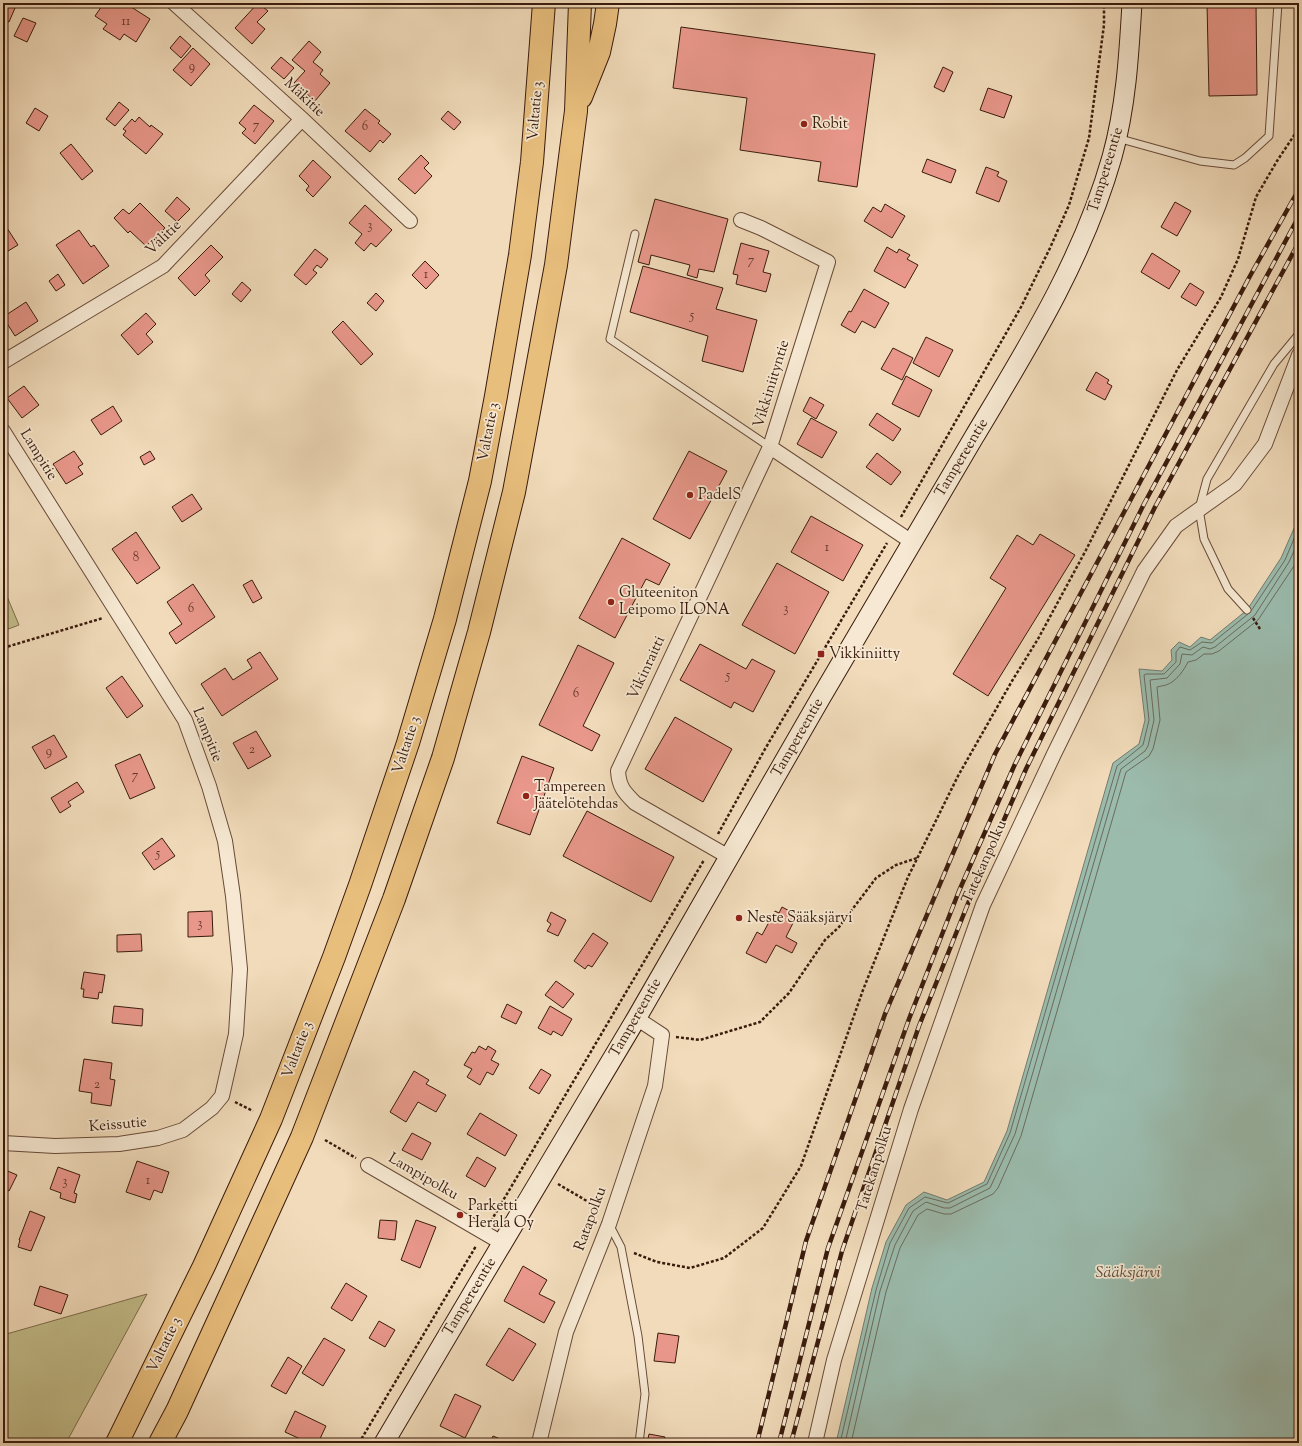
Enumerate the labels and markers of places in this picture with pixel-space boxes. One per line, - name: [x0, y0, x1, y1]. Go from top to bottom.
- place label: Robit: [812, 114, 848, 135]
- marker: Robit: [799, 119, 809, 129]
- place label: PadelS: [698, 485, 741, 506]
- marker: PadelS: [685, 490, 695, 500]
- place label: Gluteeniton Leipomo ILONA: [619, 583, 730, 621]
- marker: Gluteeniton Leipomo ILONA: [606, 597, 616, 607]
- place label: Vikkiniitty: [829, 644, 901, 665]
- marker: Vikkiniitty: [816, 649, 826, 659]
- place label: Tampereen Jäätelötehdas: [533, 777, 618, 815]
- marker: Tampereen Jäätelötehdas: [521, 791, 531, 801]
- place label: Neste Sääksjärvi: [747, 908, 852, 929]
- marker: Neste Sääksjärvi: [734, 913, 744, 923]
- place label: Parketti Herala Oy: [468, 1196, 534, 1234]
- marker: Parketti Herala Oy: [455, 1210, 465, 1220]

